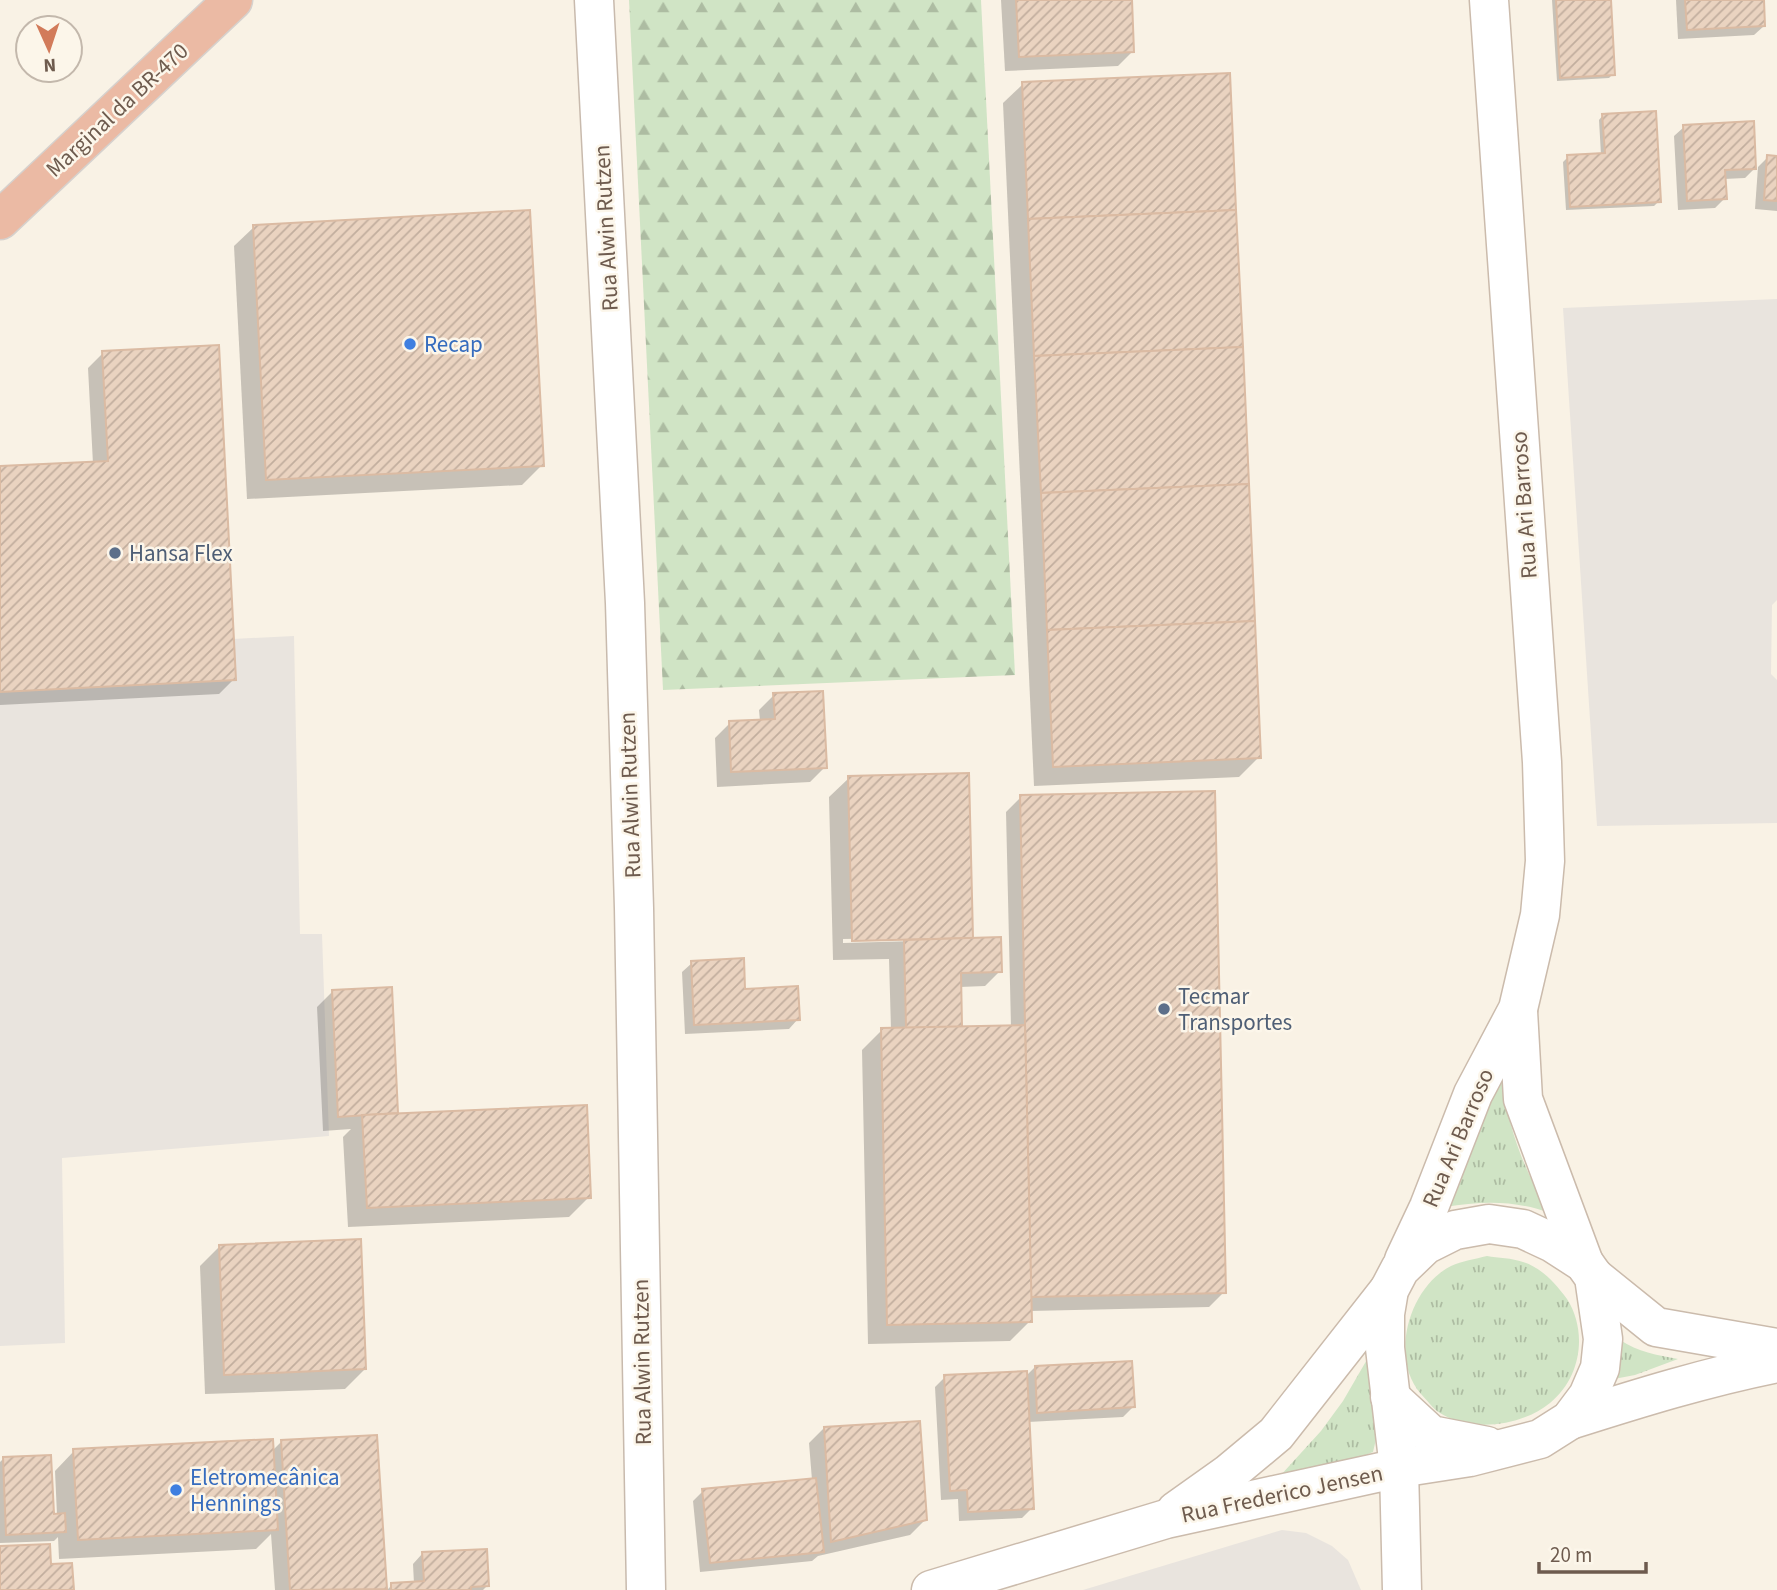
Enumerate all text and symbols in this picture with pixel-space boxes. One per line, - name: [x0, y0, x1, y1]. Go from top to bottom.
- north arrow: [14, 14, 84, 84]
- street label: Marginal da BR-470: [38, 35, 196, 185]
- text: N: [43, 51, 57, 78]
- street label: Rua Alwin Rutzen: [585, 144, 627, 312]
- place label: Recap: [424, 328, 483, 361]
- marker: Recap: [402, 336, 418, 352]
- street label: Rua Ari Barroso: [1502, 430, 1546, 580]
- place label: Hansa Flex: [129, 537, 233, 570]
- marker: Hansa Flex: [107, 545, 123, 561]
- street label: Rua Alwin Rutzen: [611, 711, 649, 879]
- place label: Tecmar Transportes: [1178, 980, 1292, 1039]
- marker: Tecmar Transportes: [1156, 1001, 1172, 1017]
- street label: Rua Ari Barroso: [1414, 1063, 1502, 1213]
- street label: Rua Alwin Rutzen: [624, 1279, 660, 1445]
- street label: Rua Frederico Jensen: [1178, 1457, 1386, 1531]
- place label: Eletromecânica Hennings: [190, 1461, 340, 1520]
- marker: Eletromecânica Hennings: [168, 1482, 184, 1498]
- scale bar: [1539, 1530, 1646, 1574]
- text: 20 m: [1550, 1540, 1592, 1570]

